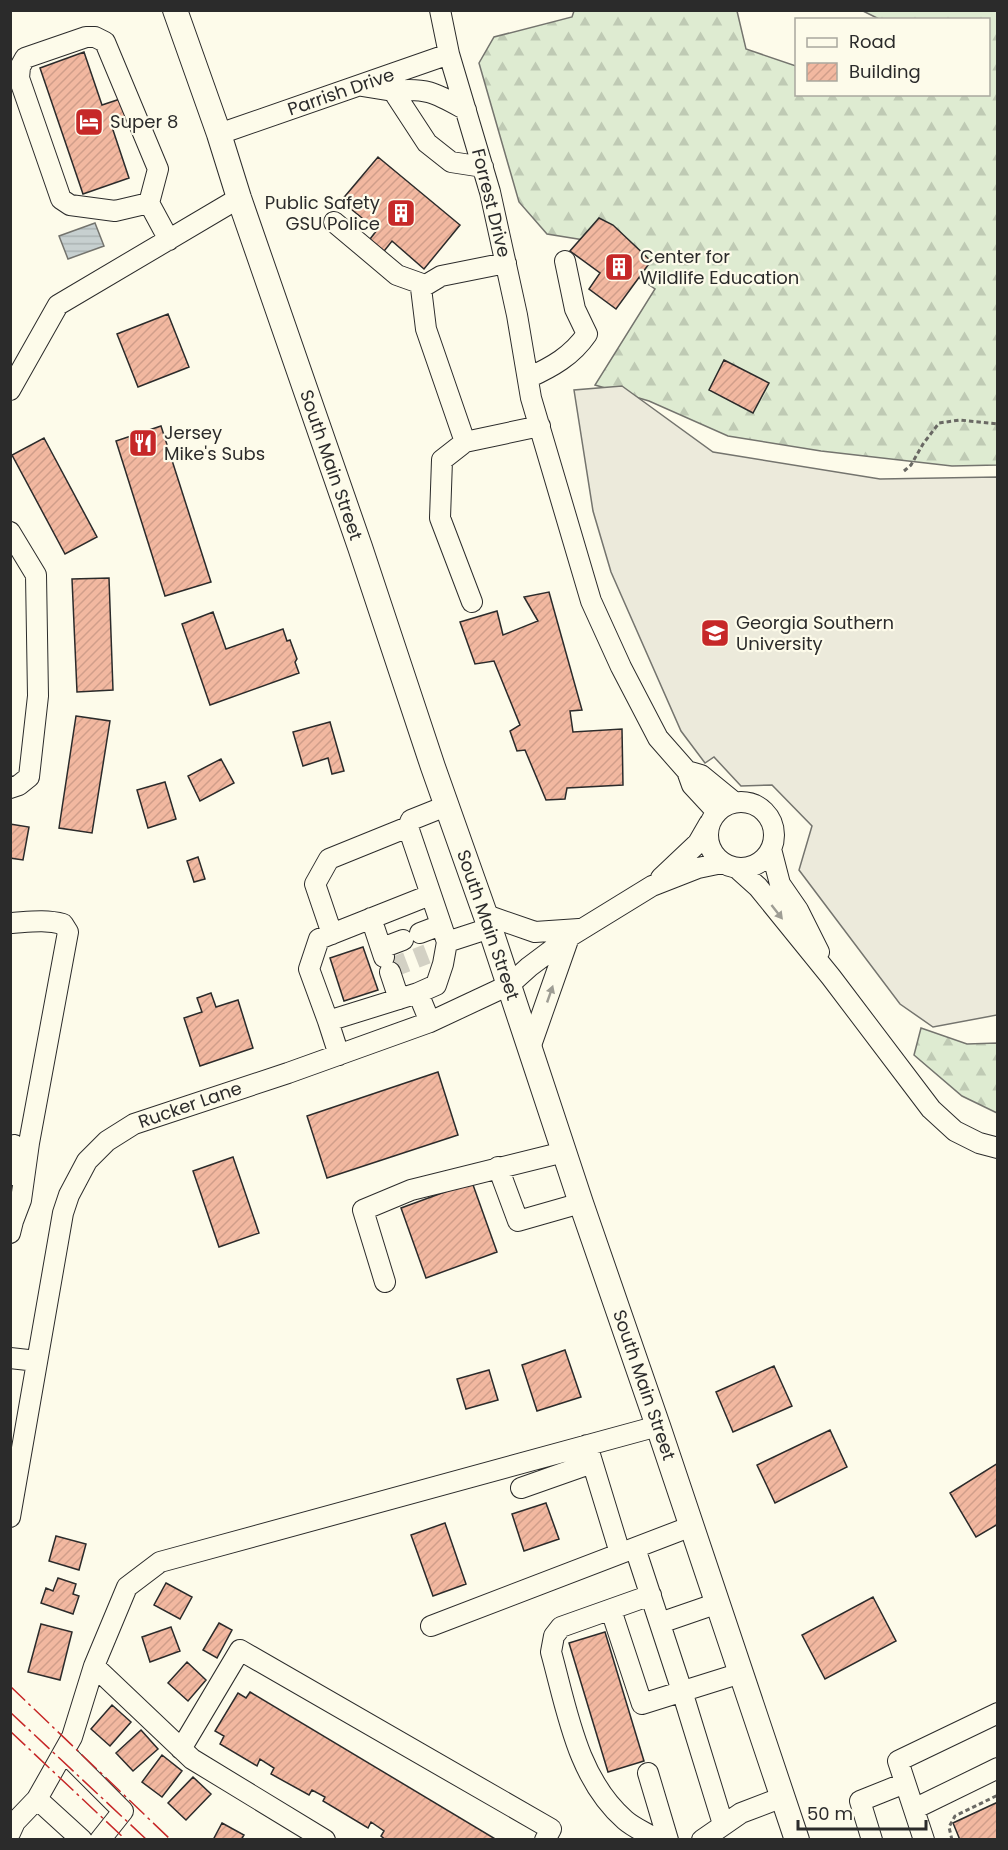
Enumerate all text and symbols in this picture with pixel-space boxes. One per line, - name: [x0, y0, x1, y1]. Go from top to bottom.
- legend: [795, 18, 990, 96]
- text: Road: [849, 29, 896, 54]
- text: Building: [849, 59, 921, 84]
- street label: Parrish Drive: [284, 62, 398, 121]
- hotel icon: Super 8: [73, 106, 105, 138]
- place label: Super 8: [110, 109, 178, 134]
- street label: Forrest Drive: [466, 146, 517, 260]
- place label: Public Safety GSU Police: [265, 190, 380, 236]
- building icon: Public Safety GSU Police: [385, 197, 417, 229]
- place label: Center for Wildlife Education: [640, 244, 799, 290]
- building icon: Center for Wildlife Education: [603, 251, 635, 283]
- street label: South Main Street: [294, 386, 369, 543]
- place label: Jersey Mike's Subs: [164, 420, 265, 466]
- restaurant icon: Jersey Mike's Subs: [127, 427, 159, 459]
- place label: Georgia Southern University: [736, 610, 894, 656]
- school or university icon: Georgia Southern University: [699, 617, 731, 649]
- street label: South Main Street: [451, 846, 526, 1003]
- one-way arrow: [770, 904, 783, 920]
- one-way arrow: [546, 985, 556, 1003]
- street label: Rucker Lane: [135, 1075, 245, 1134]
- street label: South Main Street: [607, 1306, 682, 1463]
- scale bar: [798, 1793, 926, 1831]
- text: 50 m: [807, 1801, 853, 1826]

